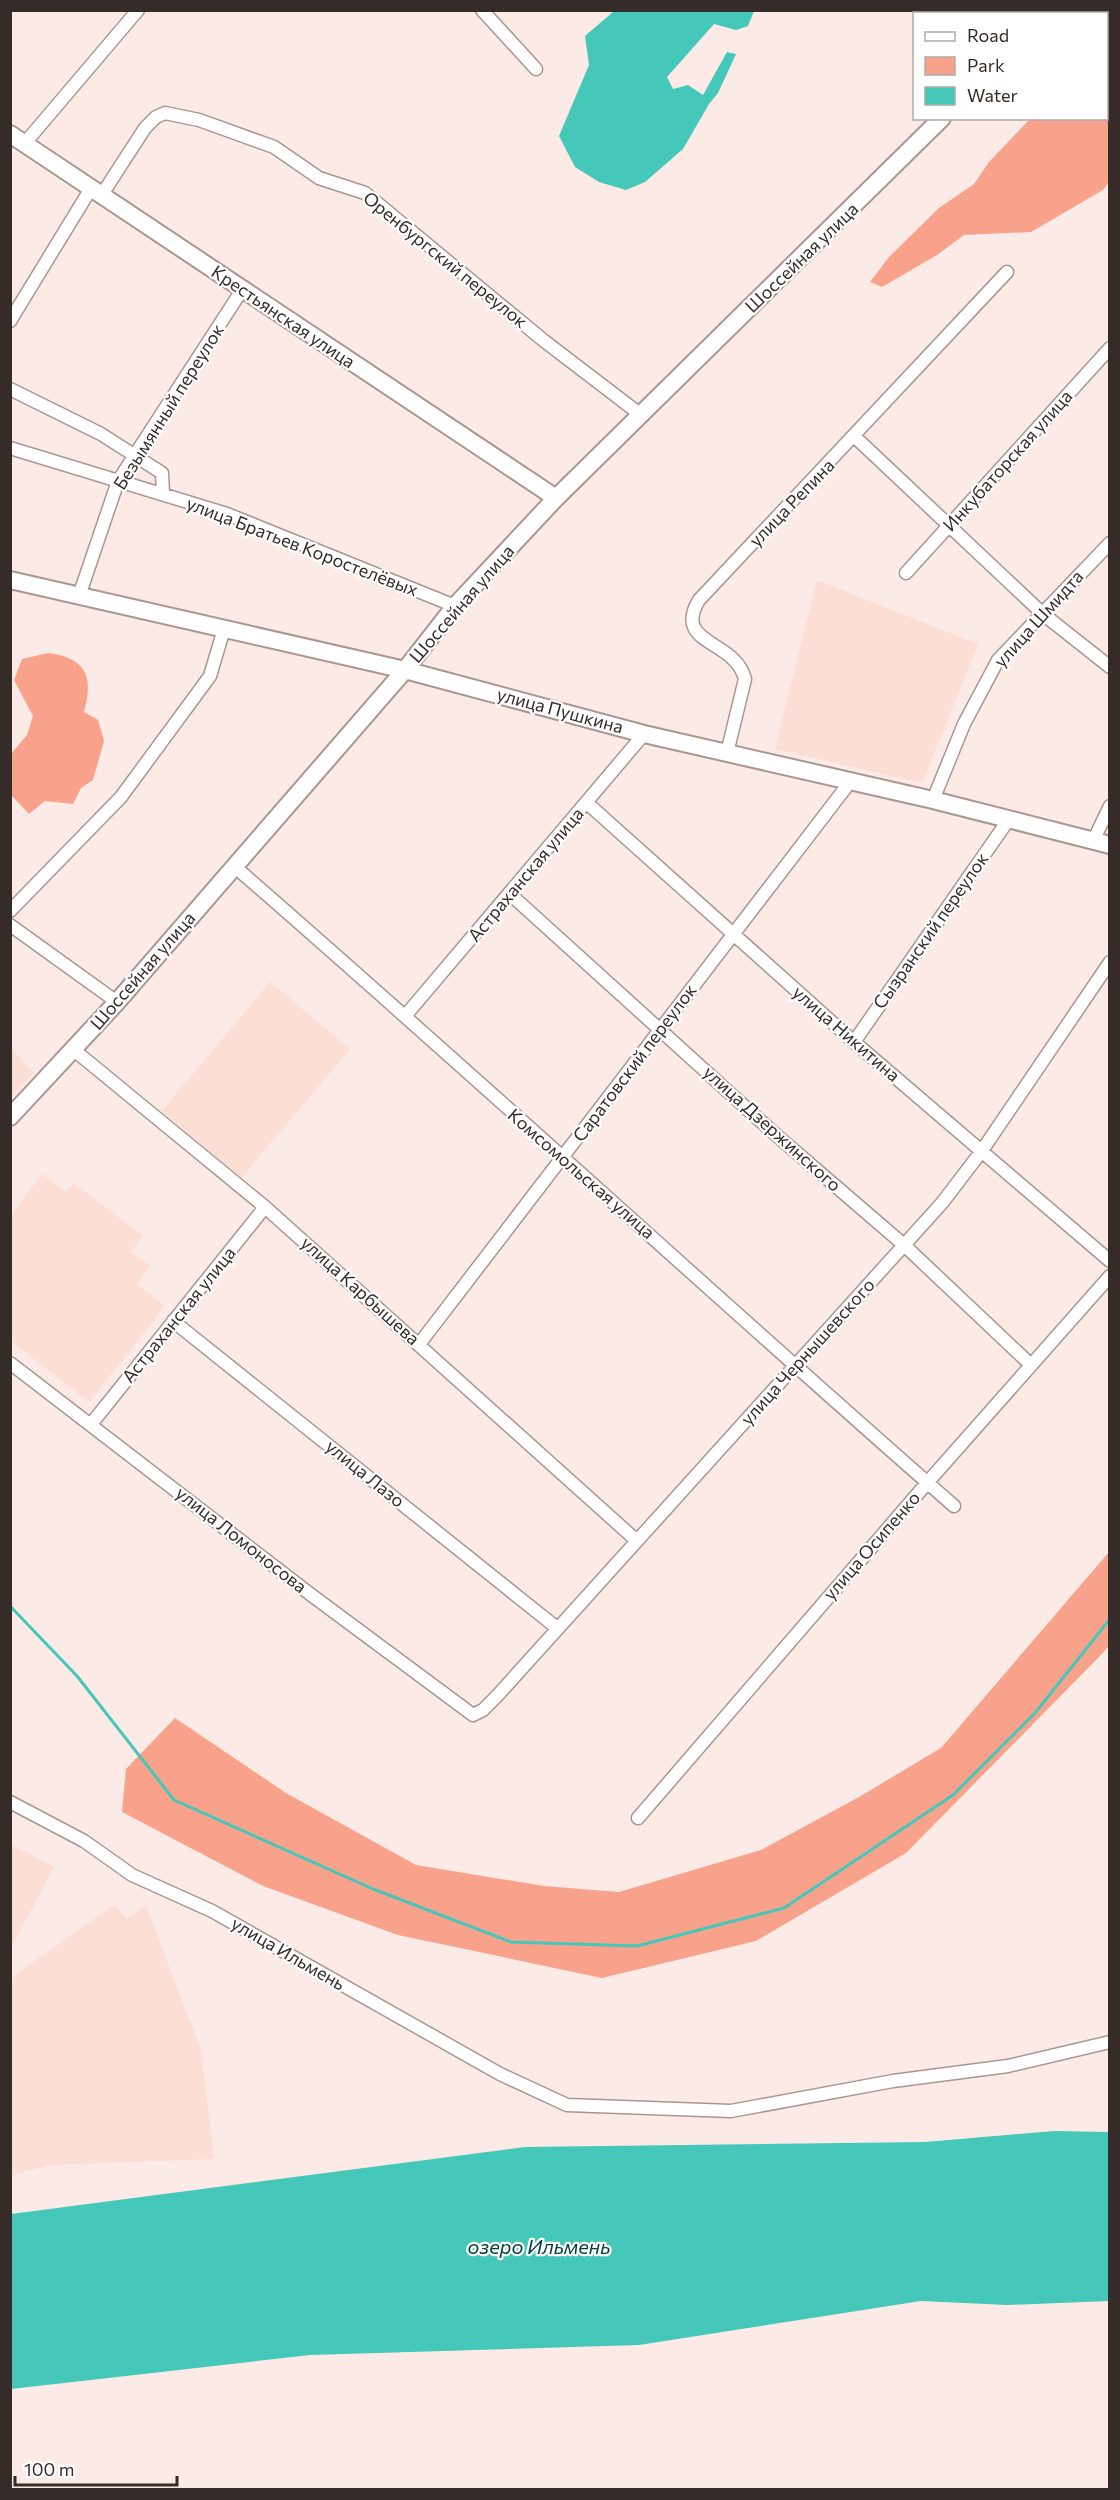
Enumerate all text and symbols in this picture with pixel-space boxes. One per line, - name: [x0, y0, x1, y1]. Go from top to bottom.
- legend: [913, 12, 1108, 120]
- text: Road: [967, 24, 1009, 46]
- text: Park: [967, 54, 1005, 76]
- text: Water: [967, 84, 1018, 106]
- street label: Оренбургский переулок: [359, 186, 532, 332]
- street label: Шоссейная улица: [740, 198, 863, 317]
- street label: Крестьянская улица: [208, 260, 360, 372]
- street label: Безымянный переулок: [108, 319, 228, 493]
- street label: Инкубаторская улица: [938, 385, 1077, 536]
- street label: улица Репина: [744, 454, 839, 551]
- street label: улица Братьев Коростелёвых: [183, 492, 422, 601]
- street label: Шоссейная улица: [404, 540, 518, 667]
- street label: улица Шмидта: [989, 565, 1088, 671]
- street label: улица Пушкина: [495, 683, 626, 737]
- street label: Астраханская улица: [463, 803, 588, 946]
- street label: Сызранский переулок: [868, 848, 993, 1013]
- street label: Шоссейная улица: [85, 907, 199, 1034]
- street label: Саратовский переулок: [568, 979, 701, 1146]
- street label: улица Никитина: [789, 981, 905, 1086]
- street label: улица Дзержинского: [699, 1061, 846, 1196]
- street label: Комсомольская улица: [504, 1103, 660, 1243]
- street label: улица Карбышева: [297, 1231, 424, 1349]
- street label: Астраханская улица: [117, 1242, 240, 1387]
- street label: улица Чернышевского: [736, 1274, 879, 1429]
- street label: улица Лазо: [322, 1435, 409, 1512]
- street label: улица Ломоносова: [172, 1481, 311, 1597]
- street label: улица Осипенко: [818, 1487, 924, 1604]
- street label: улица Ильмень: [228, 1912, 349, 1995]
- water label: озеро Ильмень: [468, 2234, 610, 2258]
- scale bar: [15, 2449, 177, 2487]
- text: 100 m: [24, 2458, 74, 2480]

